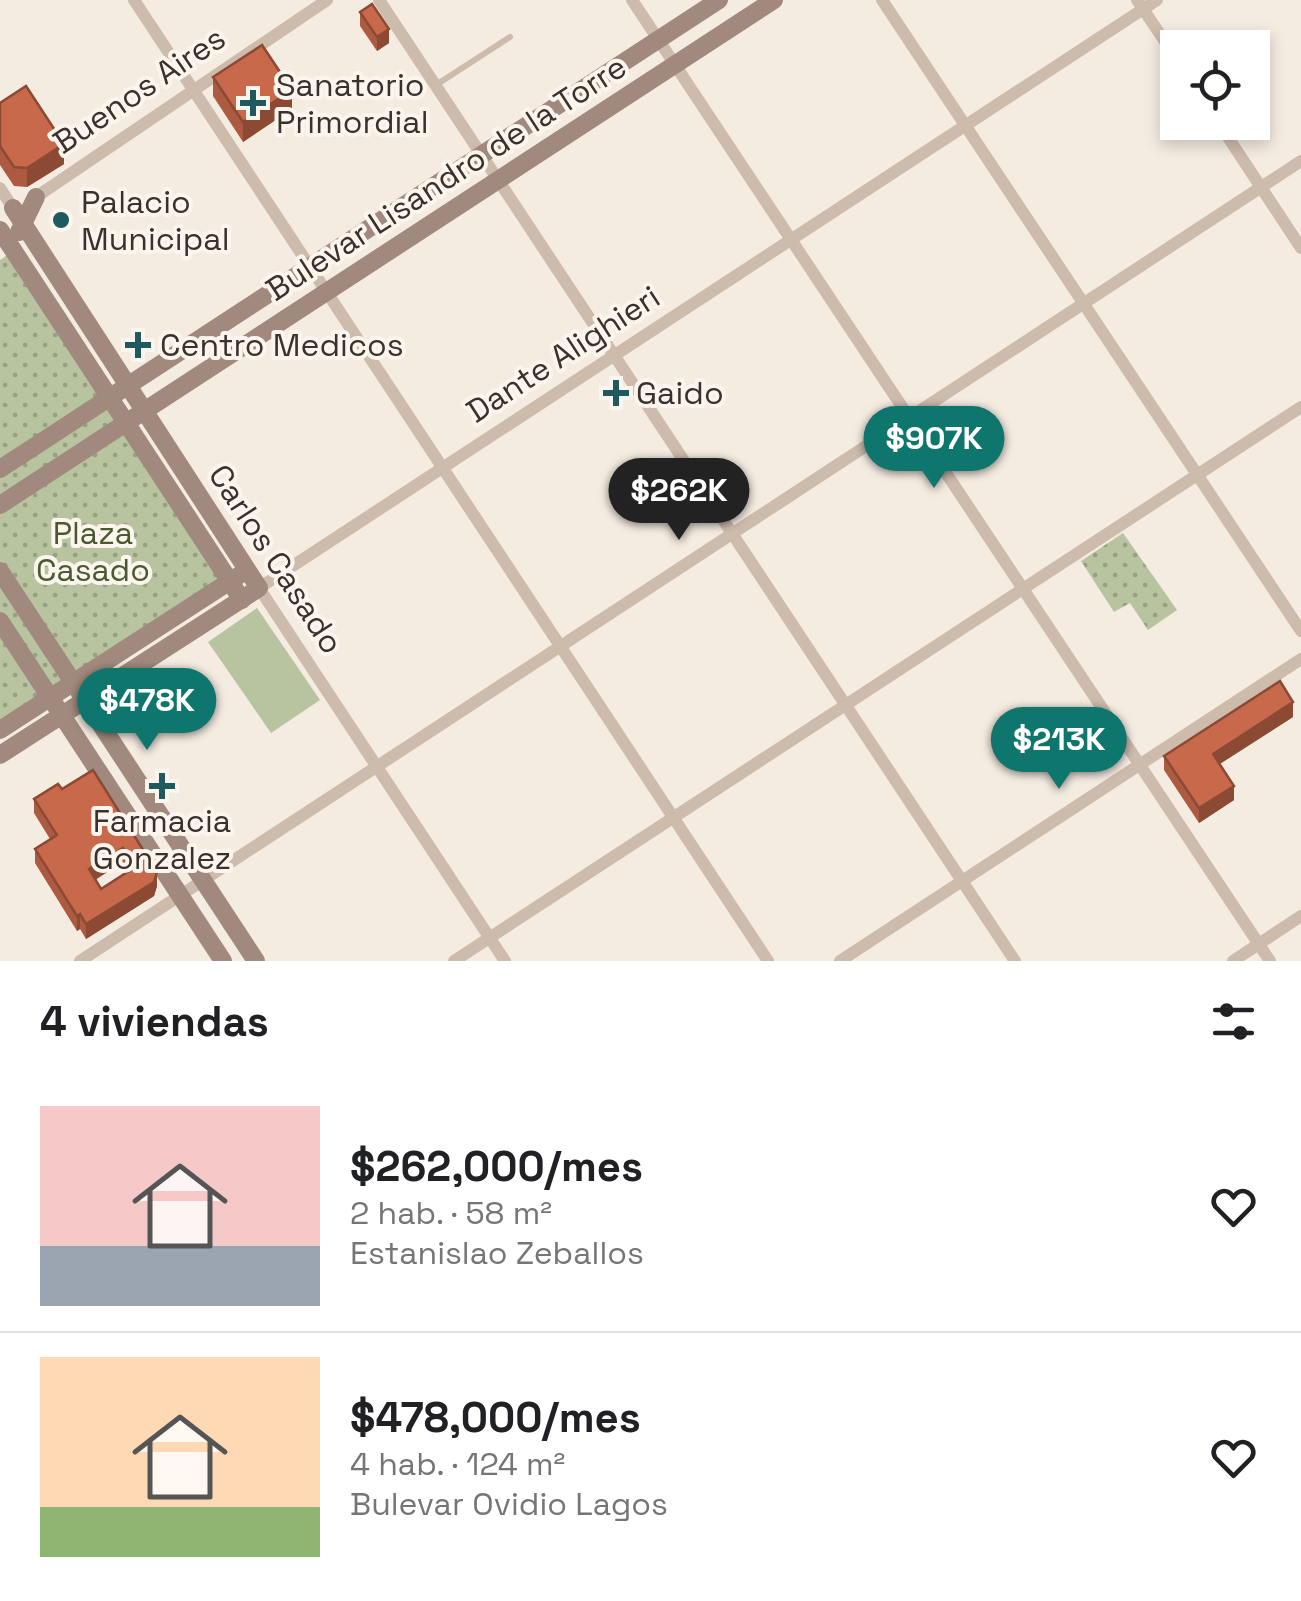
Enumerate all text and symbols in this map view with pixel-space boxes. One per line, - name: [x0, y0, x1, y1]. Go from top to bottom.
- street label: Buenos Aires: [45, 18, 233, 162]
- map controls: [1160, 30, 1270, 140]
- button: locate: [1160, 30, 1270, 140]
- street label: Bulevar Lisandro de la Torre: [258, 46, 634, 310]
- place label: Sanatorio Primordial: [276, 65, 429, 142]
- marker: Sanatorio Primordial: [240, 90, 266, 116]
- place label: Palacio Municipal: [81, 182, 230, 259]
- marker: Palacio Municipal: [50, 209, 72, 231]
- street label: Dante Alighieri: [459, 277, 667, 431]
- place label: Centro Medicos: [160, 325, 404, 365]
- marker: Centro Medicos: [125, 332, 151, 358]
- place label: Gaido: [636, 373, 724, 413]
- marker: Gaido: [605, 382, 627, 404]
- pin: $907K: [864, 406, 1004, 491]
- text: $907K: [885, 418, 983, 458]
- street label: Carlos Casado: [200, 457, 352, 661]
- pin: $262K: [609, 458, 749, 543]
- text: $262K: [630, 470, 728, 510]
- park label: Plaza Casado: [36, 513, 150, 590]
- pin: $478K: [77, 668, 217, 753]
- text: $478K: [99, 680, 195, 720]
- pin: $213K: [989, 707, 1129, 792]
- text: $213K: [1013, 719, 1105, 759]
- marker: Farmacia Gonzalez: [151, 775, 173, 797]
- place label: Farmacia Gonzalez: [93, 801, 231, 878]
- icon: filters: [1206, 994, 1261, 1049]
- text: 4 viviendas: [40, 995, 269, 1048]
- text: $262,000/mes: [350, 1140, 643, 1193]
- icon: home: [120, 1146, 240, 1266]
- icon: heart: [1206, 1179, 1261, 1234]
- text: 2 hab. · 58 m²: [350, 1193, 552, 1233]
- text: Estanislao Zeballos: [350, 1233, 644, 1273]
- text: $478,000/mes: [350, 1391, 641, 1444]
- icon: home: [120, 1397, 240, 1517]
- icon: heart: [1206, 1430, 1261, 1485]
- text: 4 hab. · 124 m²: [350, 1444, 565, 1484]
- text: Bulevar Ovidio Lagos: [350, 1484, 668, 1524]

